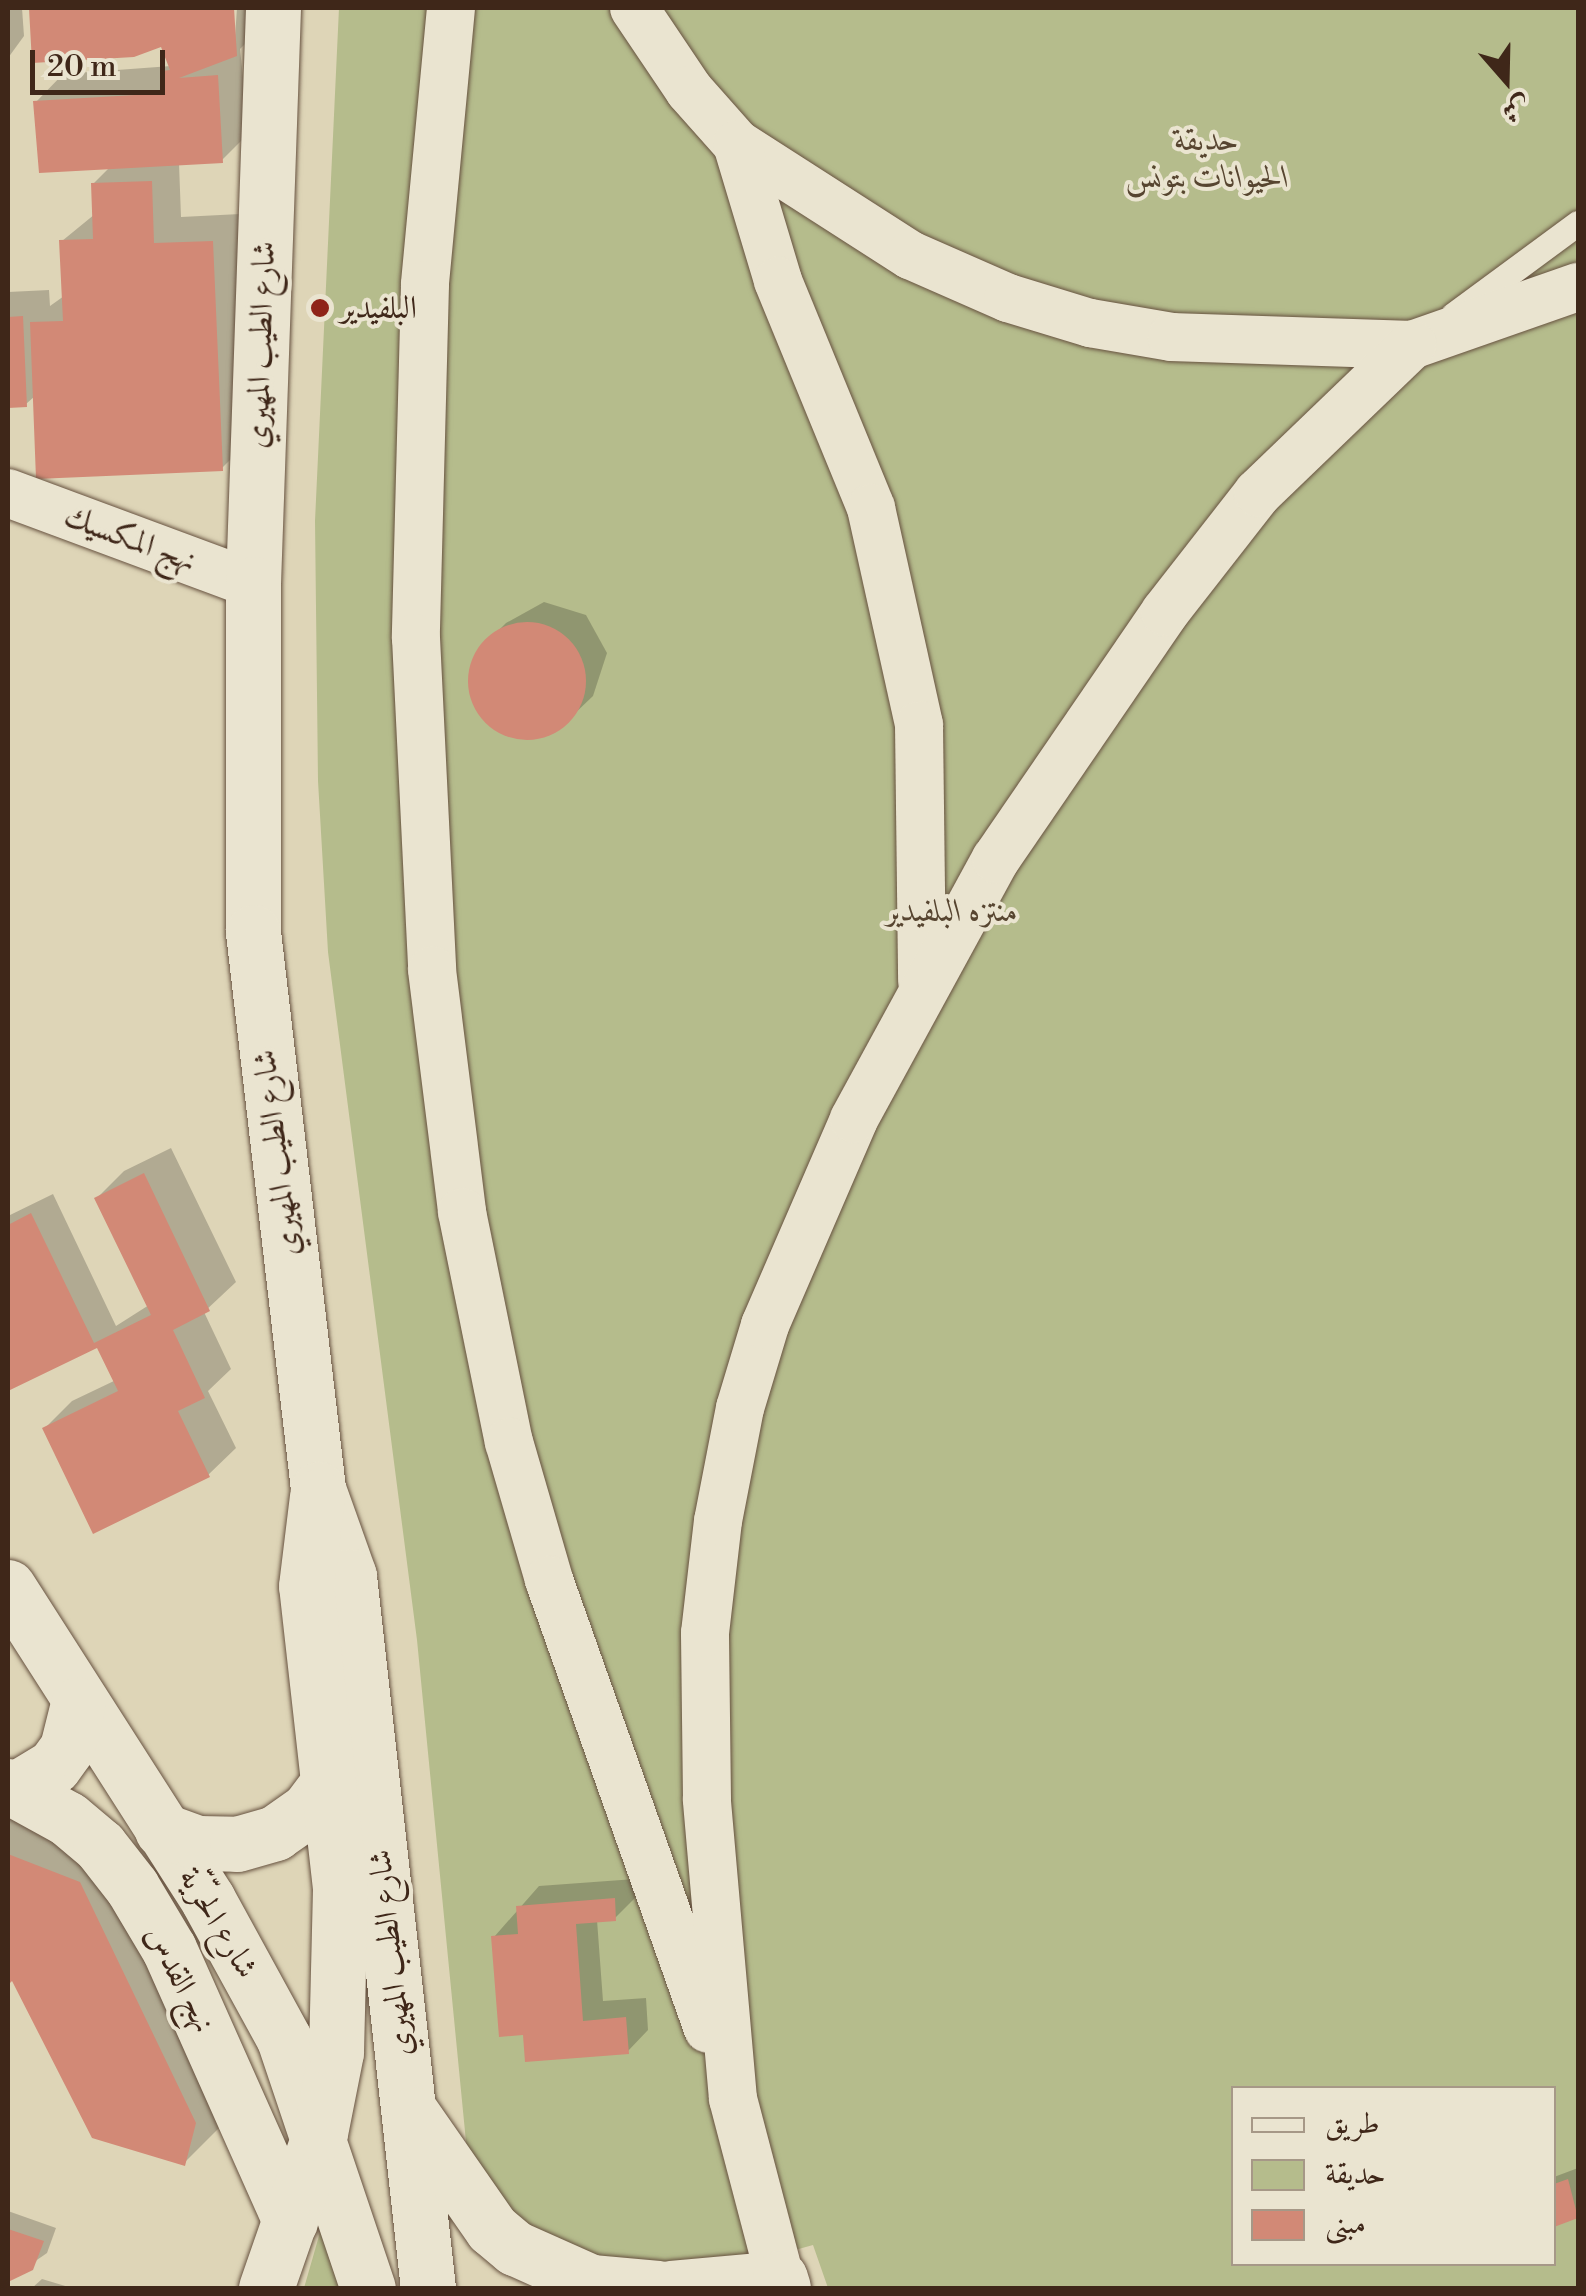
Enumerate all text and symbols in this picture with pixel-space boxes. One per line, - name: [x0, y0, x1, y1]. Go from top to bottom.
- scale bar: [35, 30, 170, 92]
- north arrow: [1456, 30, 1556, 130]
- text: 20 m: [47, 48, 116, 86]
- text: ش: [1497, 87, 1535, 130]
- park label: حديقة الحيوانات بتونس: [1125, 122, 1289, 197]
- street label: شارع الطيب المهيري: [238, 241, 284, 449]
- place label: البلفيدير: [340, 289, 417, 327]
- marker: البلفيدير: [309, 297, 331, 319]
- street label: نهج المكسيك: [59, 497, 201, 581]
- park label: منتزه البلفيدير: [885, 892, 1019, 930]
- street label: شارع الطيب المهيري: [245, 1048, 309, 1258]
- street label: شارع الطيب المهيري: [361, 1848, 421, 2058]
- street label: شارع الحرّيّة: [170, 1861, 266, 1985]
- street label: نهج القدس: [137, 1919, 223, 2039]
- legend: [1231, 2086, 1556, 2266]
- text: طريق: [1325, 2105, 1380, 2143]
- text: حديقة: [1325, 2155, 1386, 2193]
- text: مبنى: [1325, 2205, 1366, 2243]

